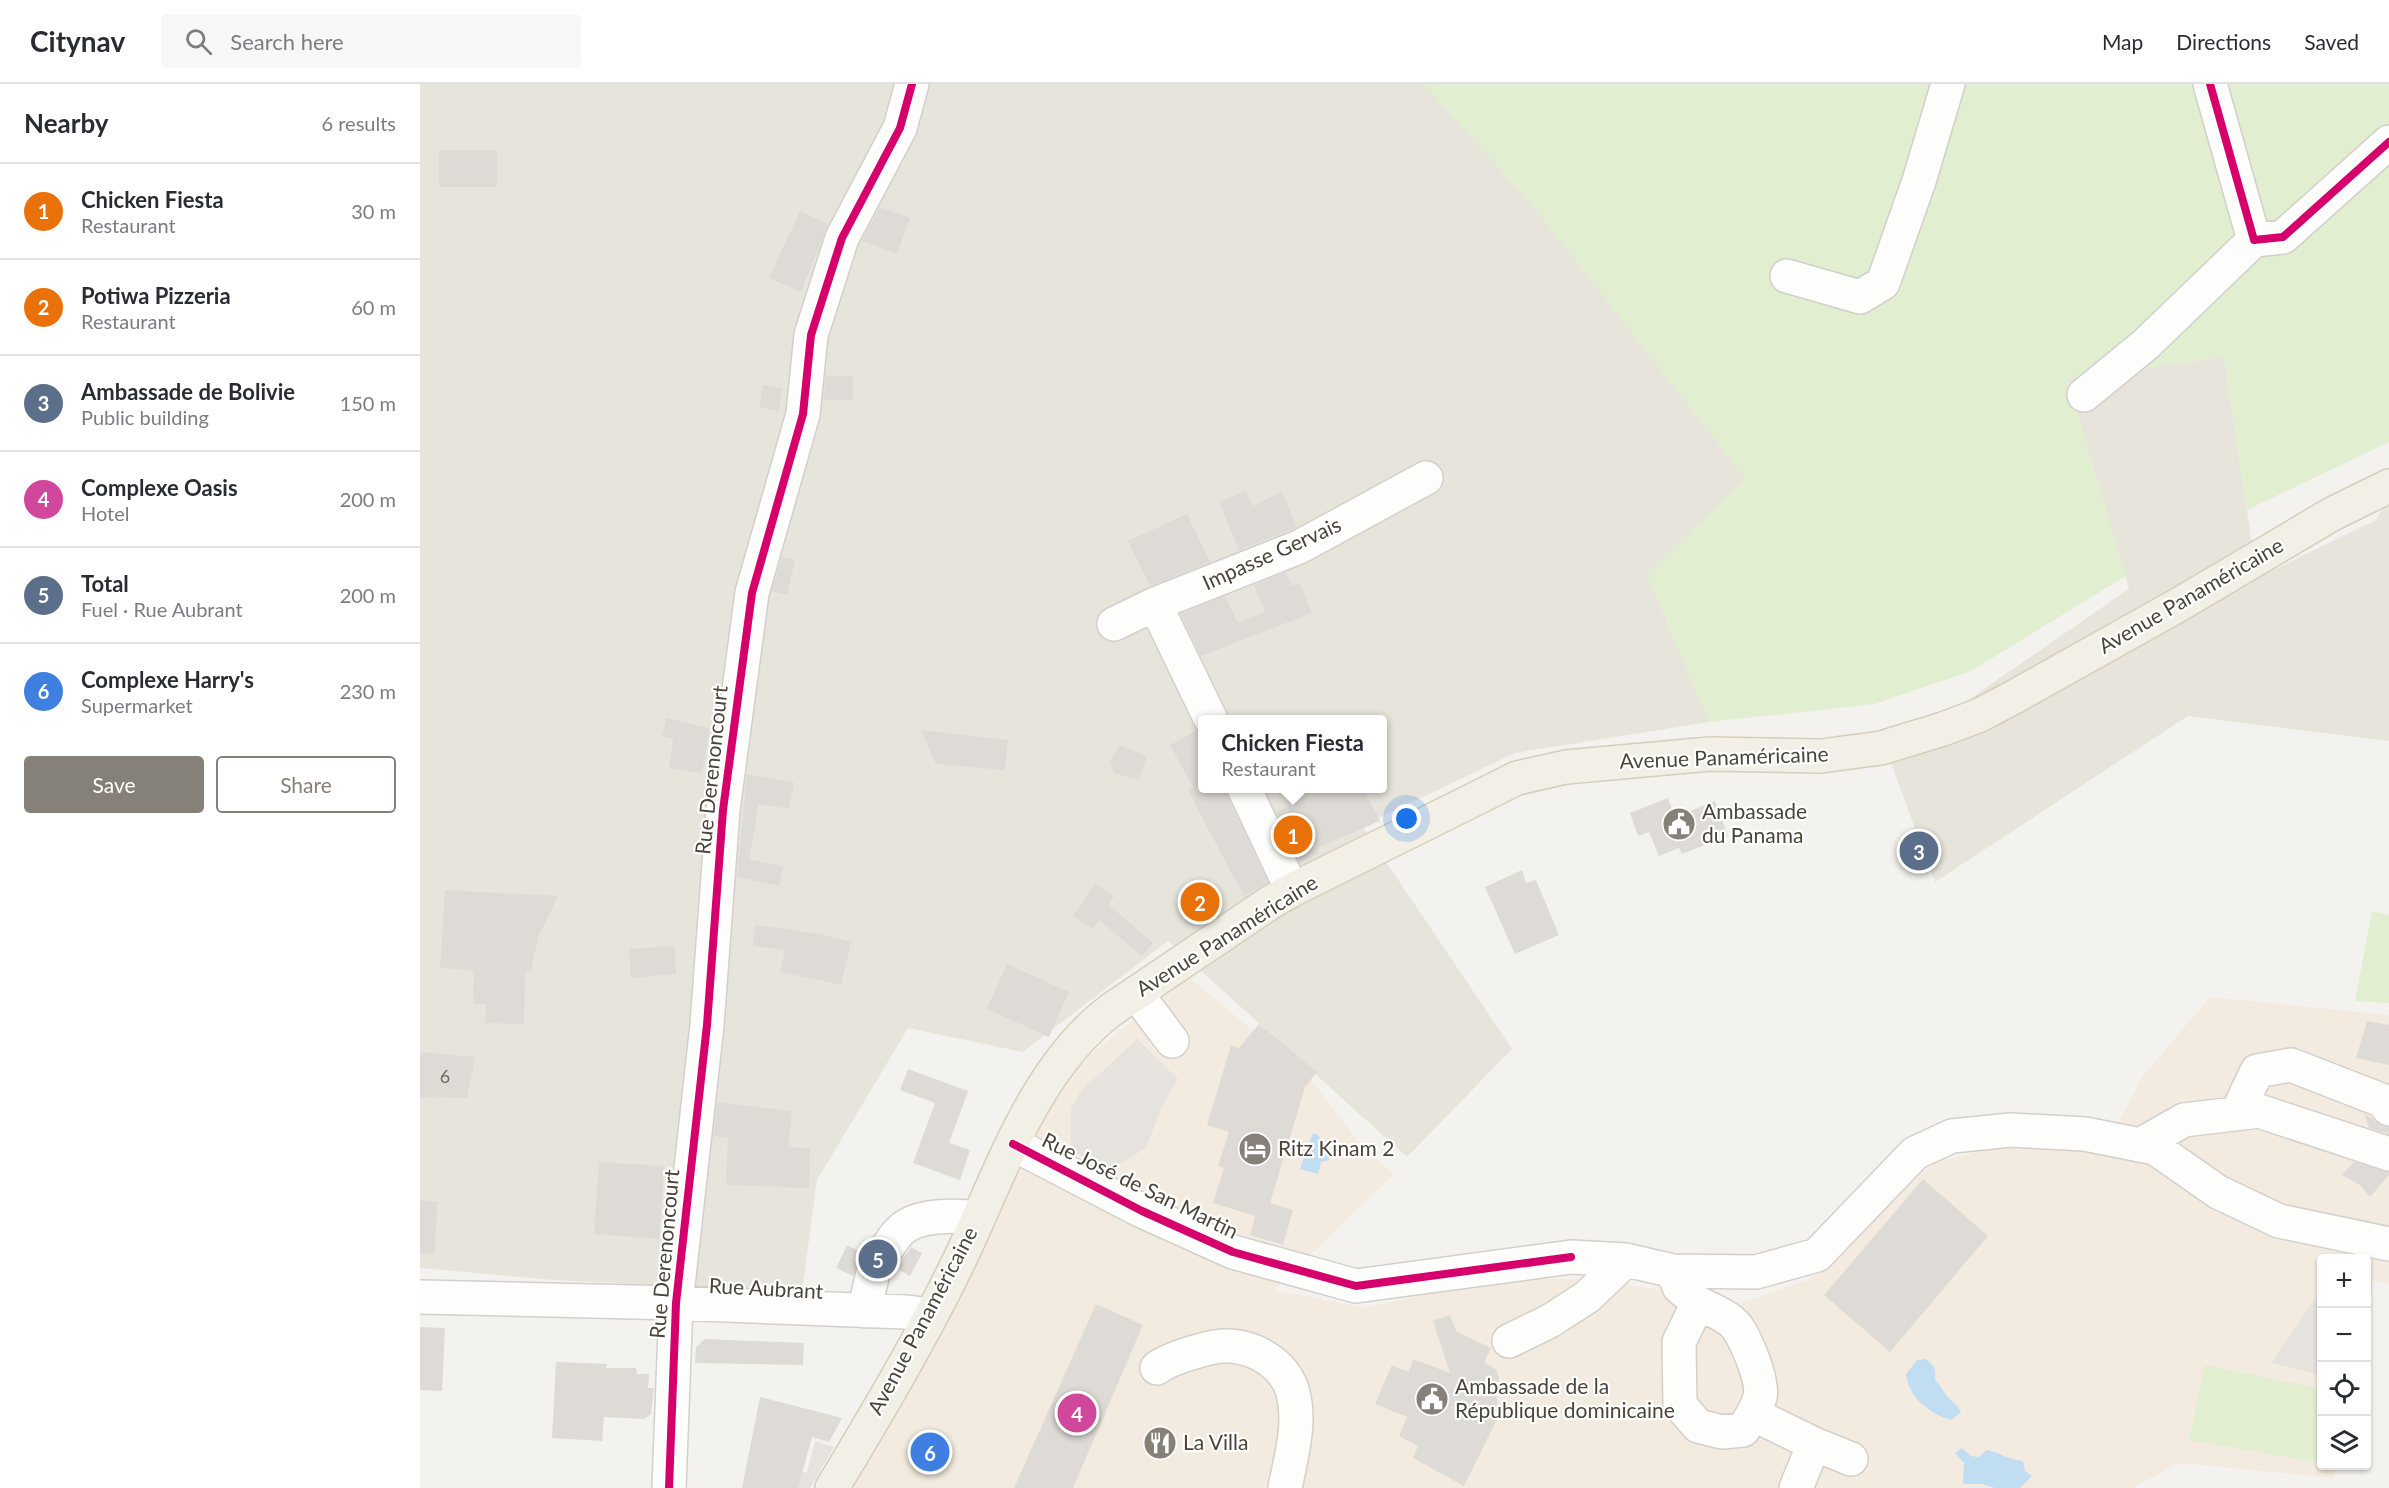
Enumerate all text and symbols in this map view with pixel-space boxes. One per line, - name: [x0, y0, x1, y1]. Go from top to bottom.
- search box: [161, 14, 581, 68]
- text: Citynav: [30, 24, 125, 58]
- icon: search: [182, 25, 215, 58]
- text: Search here: [230, 28, 344, 55]
- text: Map: [2102, 29, 2143, 54]
- text: Directions: [2176, 29, 2271, 54]
- text: Saved: [2304, 29, 2359, 54]
- text: Nearby: [24, 107, 109, 139]
- text: 6 results: [321, 111, 396, 135]
- text: Chicken Fiesta: [81, 186, 224, 213]
- text: 1: [38, 199, 49, 223]
- text: 30 m: [351, 199, 396, 223]
- text: Restaurant: [81, 213, 176, 237]
- text: Potiwa Pizzeria: [81, 282, 231, 309]
- text: 2: [38, 295, 49, 319]
- text: 60 m: [351, 295, 396, 319]
- text: Restaurant: [81, 309, 176, 333]
- text: Ambassade de Bolivie: [81, 378, 295, 405]
- text: 3: [38, 391, 49, 415]
- text: 150 m: [340, 391, 396, 415]
- text: Public building: [81, 405, 209, 429]
- text: Complexe Oasis: [81, 474, 238, 501]
- text: 4: [38, 487, 49, 511]
- text: 200 m: [340, 487, 396, 511]
- text: Hotel: [81, 501, 130, 525]
- street label: Impasse Gervais: [1198, 511, 1345, 594]
- street label: Avenue Panaméricaine: [2093, 532, 2287, 658]
- text: Total: [81, 570, 129, 597]
- text: 5: [38, 583, 49, 607]
- text: 200 m: [340, 583, 396, 607]
- text: Fuel · Rue Aubrant: [81, 597, 243, 621]
- text: Complexe Harry's: [81, 666, 254, 693]
- text: 6: [38, 679, 49, 703]
- text: 230 m: [340, 679, 396, 703]
- street label: Rue Derenoncourt: [689, 684, 732, 856]
- text: Supermarket: [81, 693, 193, 717]
- popup: [1198, 715, 1387, 793]
- text: Chicken Fiesta: [1221, 729, 1364, 756]
- street label: Avenue Panaméricaine: [1619, 740, 1829, 773]
- button: Save: [24, 756, 204, 813]
- button: Share: [216, 756, 396, 813]
- text: Restaurant: [1221, 756, 1316, 780]
- place label: Ambassade du Panama: [1702, 798, 1807, 847]
- your location: [1392, 804, 1421, 833]
- public building icon: Ambassade du Panama: [1661, 806, 1697, 842]
- pin: 1: [1274, 812, 1312, 858]
- pin: 3: [1900, 828, 1938, 873]
- street label: Avenue Panaméricaine: [1131, 869, 1322, 1001]
- pin: 2: [1180, 880, 1220, 924]
- house number: 6: [440, 1065, 450, 1087]
- street label: Rue José de San Martin: [1038, 1126, 1243, 1243]
- hotel icon: Ritz Kinam 2: [1237, 1131, 1273, 1167]
- place label: Ritz Kinam 2: [1278, 1135, 1394, 1160]
- street label: Rue Derenoncourt: [644, 1168, 683, 1340]
- street label: Avenue Panaméricaine: [862, 1222, 982, 1418]
- pin: 5: [858, 1236, 898, 1282]
- map controls: [2317, 1254, 2371, 1470]
- button: +: [2317, 1254, 2371, 1308]
- street label: Rue Aubrant: [708, 1272, 824, 1303]
- button: −: [2317, 1308, 2371, 1362]
- button: locate: [2317, 1362, 2371, 1416]
- place label: Ambassade de la République dominicaine: [1455, 1373, 1675, 1422]
- public building icon: Ambassade de la République dominicaine: [1414, 1381, 1450, 1417]
- pin: 4: [1058, 1390, 1096, 1436]
- button: layers: [2317, 1416, 2371, 1470]
- restaurant icon: La Villa: [1142, 1425, 1178, 1461]
- place label: La Villa: [1183, 1429, 1248, 1454]
- pin: 6: [910, 1430, 950, 1474]

